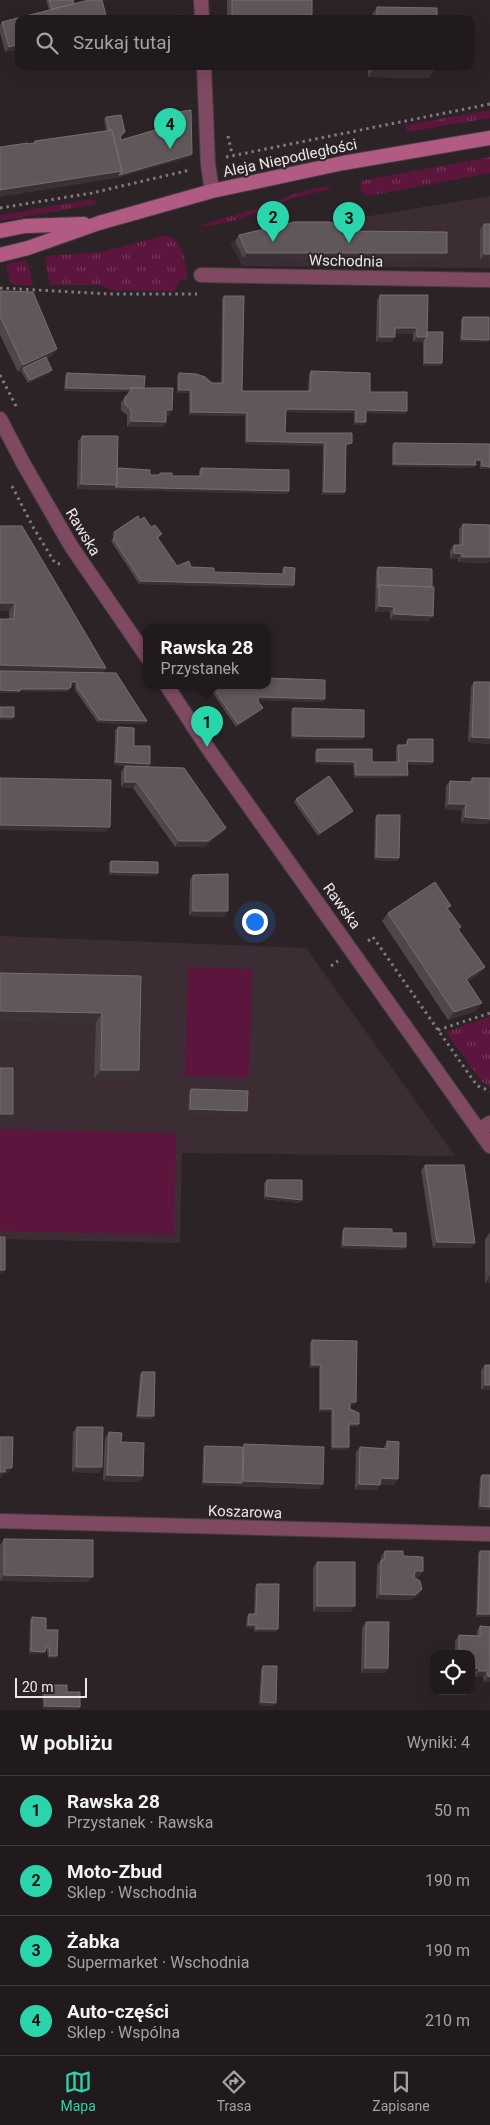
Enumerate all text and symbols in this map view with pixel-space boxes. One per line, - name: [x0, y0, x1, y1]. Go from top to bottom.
- search box: [15, 15, 475, 70]
- icon: search: [33, 29, 61, 57]
- text: Szukaj tutaj: [73, 31, 171, 54]
- pin: 4: [154, 108, 186, 149]
- street label: Aleja Niepodległości: [221, 135, 359, 181]
- pin: 2: [257, 201, 289, 242]
- pin: 3: [333, 202, 365, 243]
- street label: Wschodnia: [309, 251, 383, 271]
- street label: Rawska: [62, 505, 104, 559]
- popup: [143, 624, 271, 689]
- text: Rawska 28: [161, 636, 253, 659]
- text: Przystanek: [161, 659, 239, 678]
- pin: 1: [191, 706, 223, 747]
- street label: Rawska: [319, 880, 365, 932]
- your location: [242, 909, 268, 935]
- street label: Koszarowa: [208, 1502, 282, 1522]
- map controls: [430, 1650, 475, 1695]
- button: locate: [430, 1650, 475, 1695]
- scale bar: [15, 1675, 88, 1698]
- text: 20 m: [22, 1679, 54, 1695]
- text: W pobliżu: [20, 1731, 113, 1755]
- text: Wyniki: 4: [407, 1733, 470, 1752]
- text: Rawska 28: [67, 1790, 160, 1813]
- text: 1: [31, 1801, 41, 1820]
- text: 50 m: [434, 1801, 470, 1820]
- text: Przystanek · Rawska: [67, 1813, 213, 1832]
- text: Moto-Zbud: [67, 1860, 162, 1883]
- text: 2: [31, 1871, 41, 1890]
- text: 190 m: [425, 1871, 470, 1890]
- text: Sklep · Wschodnia: [67, 1883, 197, 1902]
- text: Żabka: [67, 1930, 120, 1953]
- text: 3: [31, 1941, 41, 1960]
- text: 190 m: [425, 1941, 470, 1960]
- text: Supermarket · Wschodnia: [67, 1953, 249, 1972]
- text: Auto-części: [67, 2000, 169, 2023]
- text: 4: [31, 2011, 41, 2030]
- text: 210 m: [425, 2011, 470, 2030]
- text: Sklep · Wspólna: [67, 2023, 180, 2042]
- tab: Mapa: [60, 2068, 96, 2114]
- tab: Trasa: [217, 2068, 251, 2114]
- tab: Zapisane: [372, 2068, 430, 2114]

